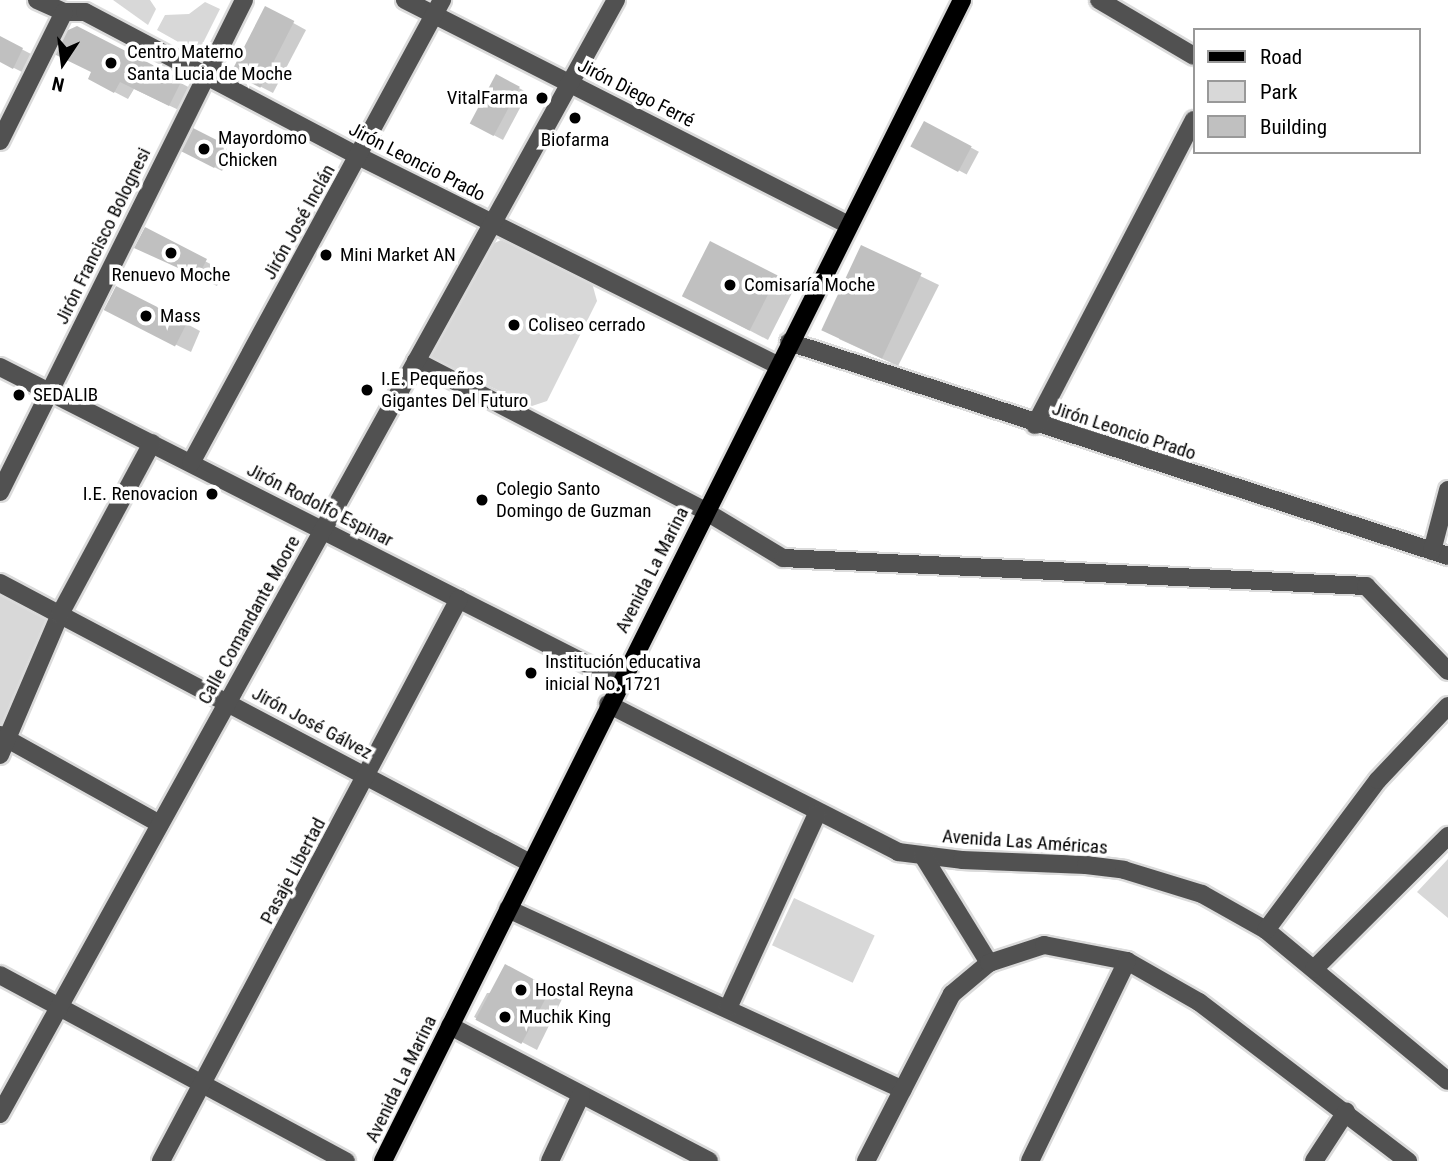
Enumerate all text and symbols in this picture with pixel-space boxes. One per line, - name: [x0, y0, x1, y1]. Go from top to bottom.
- north arrow: [28, 28, 98, 98]
- legend: [1192, 28, 1420, 154]
- place label: Centro Materno Santa Lucia de Moche: [127, 41, 292, 85]
- text: Road: [1260, 45, 1302, 69]
- marker: Centro Materno Santa Lucia de Moche: [101, 53, 121, 73]
- street label: Jirón Diego Ferré: [574, 54, 698, 132]
- text: N: [50, 71, 66, 96]
- text: Park: [1260, 80, 1297, 104]
- place label: VitalFarma: [447, 87, 528, 109]
- marker: VitalFarma: [534, 90, 550, 106]
- marker: Biofarma: [567, 110, 583, 126]
- text: Building: [1260, 115, 1327, 139]
- street label: Jirón Leoncio Prado: [345, 118, 489, 206]
- place label: Mayordomo Chicken: [218, 127, 307, 171]
- place label: Biofarma: [541, 129, 609, 151]
- marker: Mayordomo Chicken: [196, 141, 212, 157]
- street label: Jirón Francisco Bolognesi: [50, 144, 156, 328]
- street label: Jirón José Inclán: [258, 160, 340, 284]
- place label: Mini Market AN: [340, 244, 456, 266]
- marker: Renuevo Moche: [163, 245, 179, 261]
- marker: Mini Market AN: [318, 247, 334, 263]
- place label: Renuevo Moche: [112, 264, 230, 286]
- place label: Comisaría Moche: [744, 274, 875, 296]
- marker: Comisaría Moche: [722, 277, 738, 293]
- place label: Mass: [160, 305, 201, 327]
- marker: Mass: [138, 308, 154, 324]
- place label: Coliseo cerrado: [528, 314, 645, 336]
- marker: Coliseo cerrado: [506, 317, 522, 333]
- place label: I.E. Pequeños Gigantes Del Futuro: [381, 368, 528, 412]
- marker: I.E. Pequeños Gigantes Del Futuro: [359, 382, 375, 398]
- place label: SEDALIB: [33, 384, 98, 406]
- marker: SEDALIB: [11, 387, 27, 403]
- street label: Jirón Leoncio Prado: [1049, 397, 1199, 465]
- street label: Jirón Rodolfo Espinar: [243, 458, 397, 552]
- place label: Colegio Santo Domingo de Guzman: [496, 478, 652, 522]
- place label: I.E. Renovacion: [83, 483, 198, 505]
- marker: I.E. Renovacion: [204, 486, 220, 502]
- marker: Colegio Santo Domingo de Guzman: [474, 492, 490, 508]
- street label: Avenida La Marina: [610, 503, 694, 637]
- street label: Calle Comandante Moore: [193, 532, 305, 708]
- place label: Institución educativa inicial No. 1721: [545, 651, 701, 695]
- marker: Institución educativa inicial No. 1721: [523, 665, 539, 681]
- street label: Jirón José Gálvez: [248, 682, 376, 764]
- street label: Pasaje Libertad: [255, 814, 331, 928]
- street label: Avenida Las Américas: [941, 825, 1109, 859]
- place label: Hostal Reyna: [535, 979, 634, 1001]
- marker: Hostal Reyna: [513, 982, 529, 998]
- place label: Muchik King: [519, 1006, 611, 1028]
- marker: Muchik King: [497, 1009, 513, 1025]
- street label: Avenida La Marina: [360, 1012, 442, 1146]

